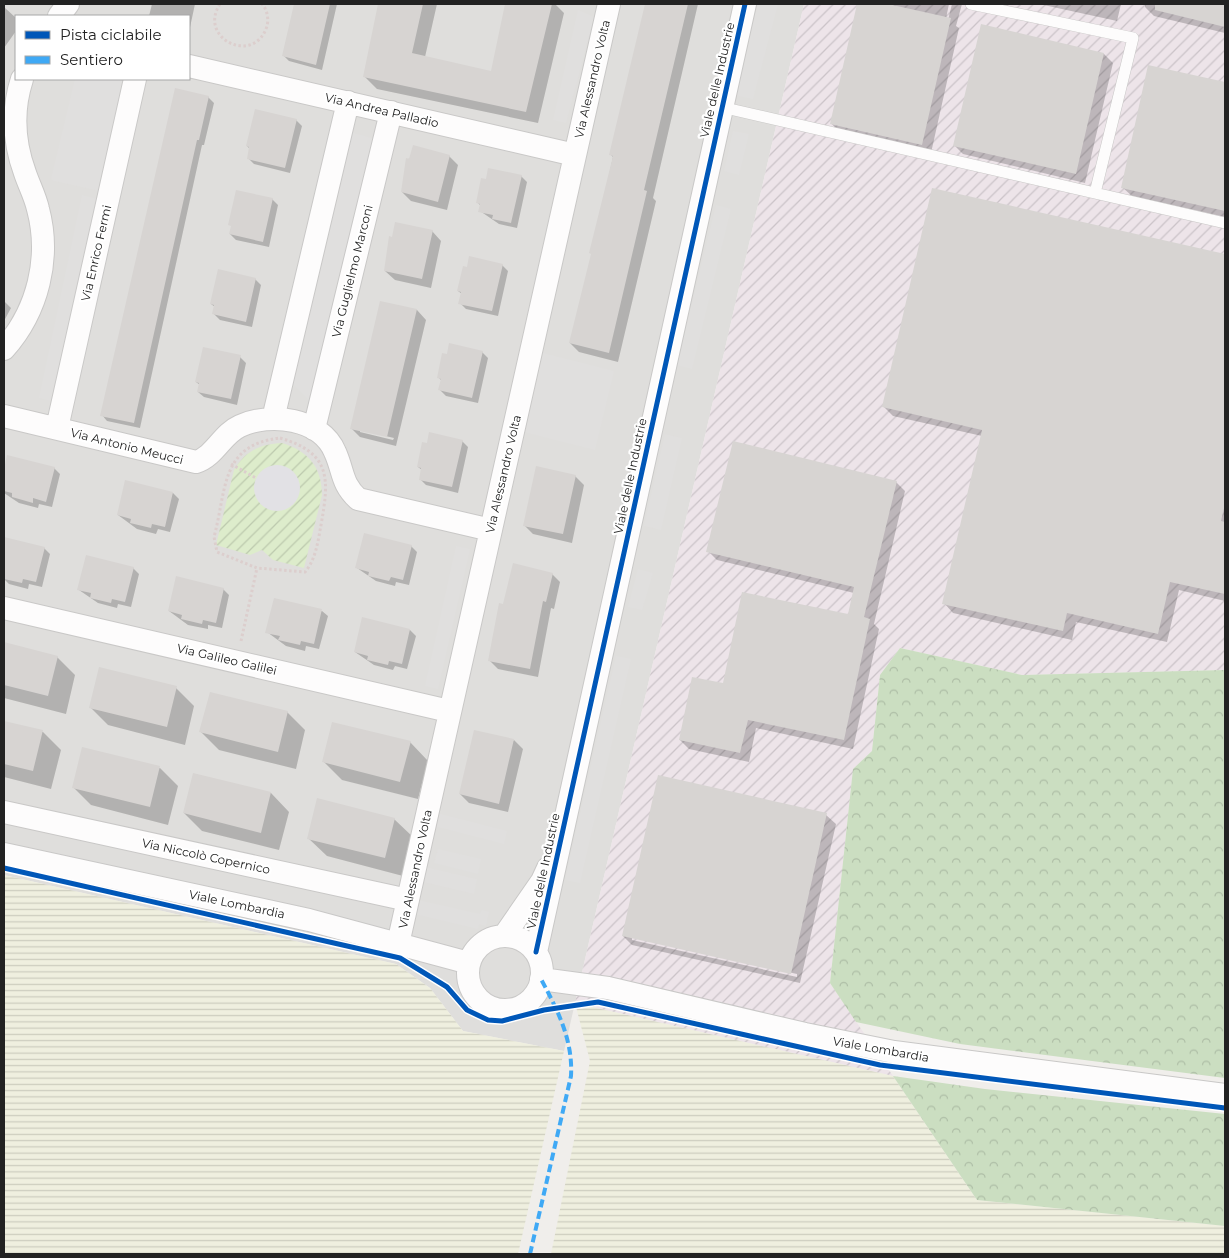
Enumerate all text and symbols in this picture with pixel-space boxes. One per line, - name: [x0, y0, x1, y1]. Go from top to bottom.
- legend: [15, 15, 190, 80]
- street label: Via Alessandro Volta: [571, 18, 613, 140]
- street label: Viale delle Industrie: [696, 21, 738, 139]
- text: Pista ciclabile: [60, 25, 162, 44]
- text: Sentiero: [60, 50, 123, 69]
- street label: Via Andrea Palladio: [324, 90, 440, 130]
- street label: Via Enrico Fermi: [78, 203, 114, 303]
- street label: Via Guglielmo Marconi: [328, 203, 376, 339]
- street label: Via Alessandro Volta: [482, 413, 524, 535]
- street label: Viale delle Industrie: [610, 417, 650, 535]
- street label: Via Antonio Meucci: [69, 425, 185, 467]
- street label: Via Galileo Galilei: [176, 640, 278, 678]
- street label: Via Alessandro Volta: [395, 808, 435, 930]
- street label: Viale delle Industrie: [523, 812, 563, 930]
- street label: Via Niccolò Copernico: [141, 835, 271, 877]
- street label: Viale Lombardia: [188, 887, 286, 921]
- street label: Viale Lombardia: [832, 1033, 930, 1065]

